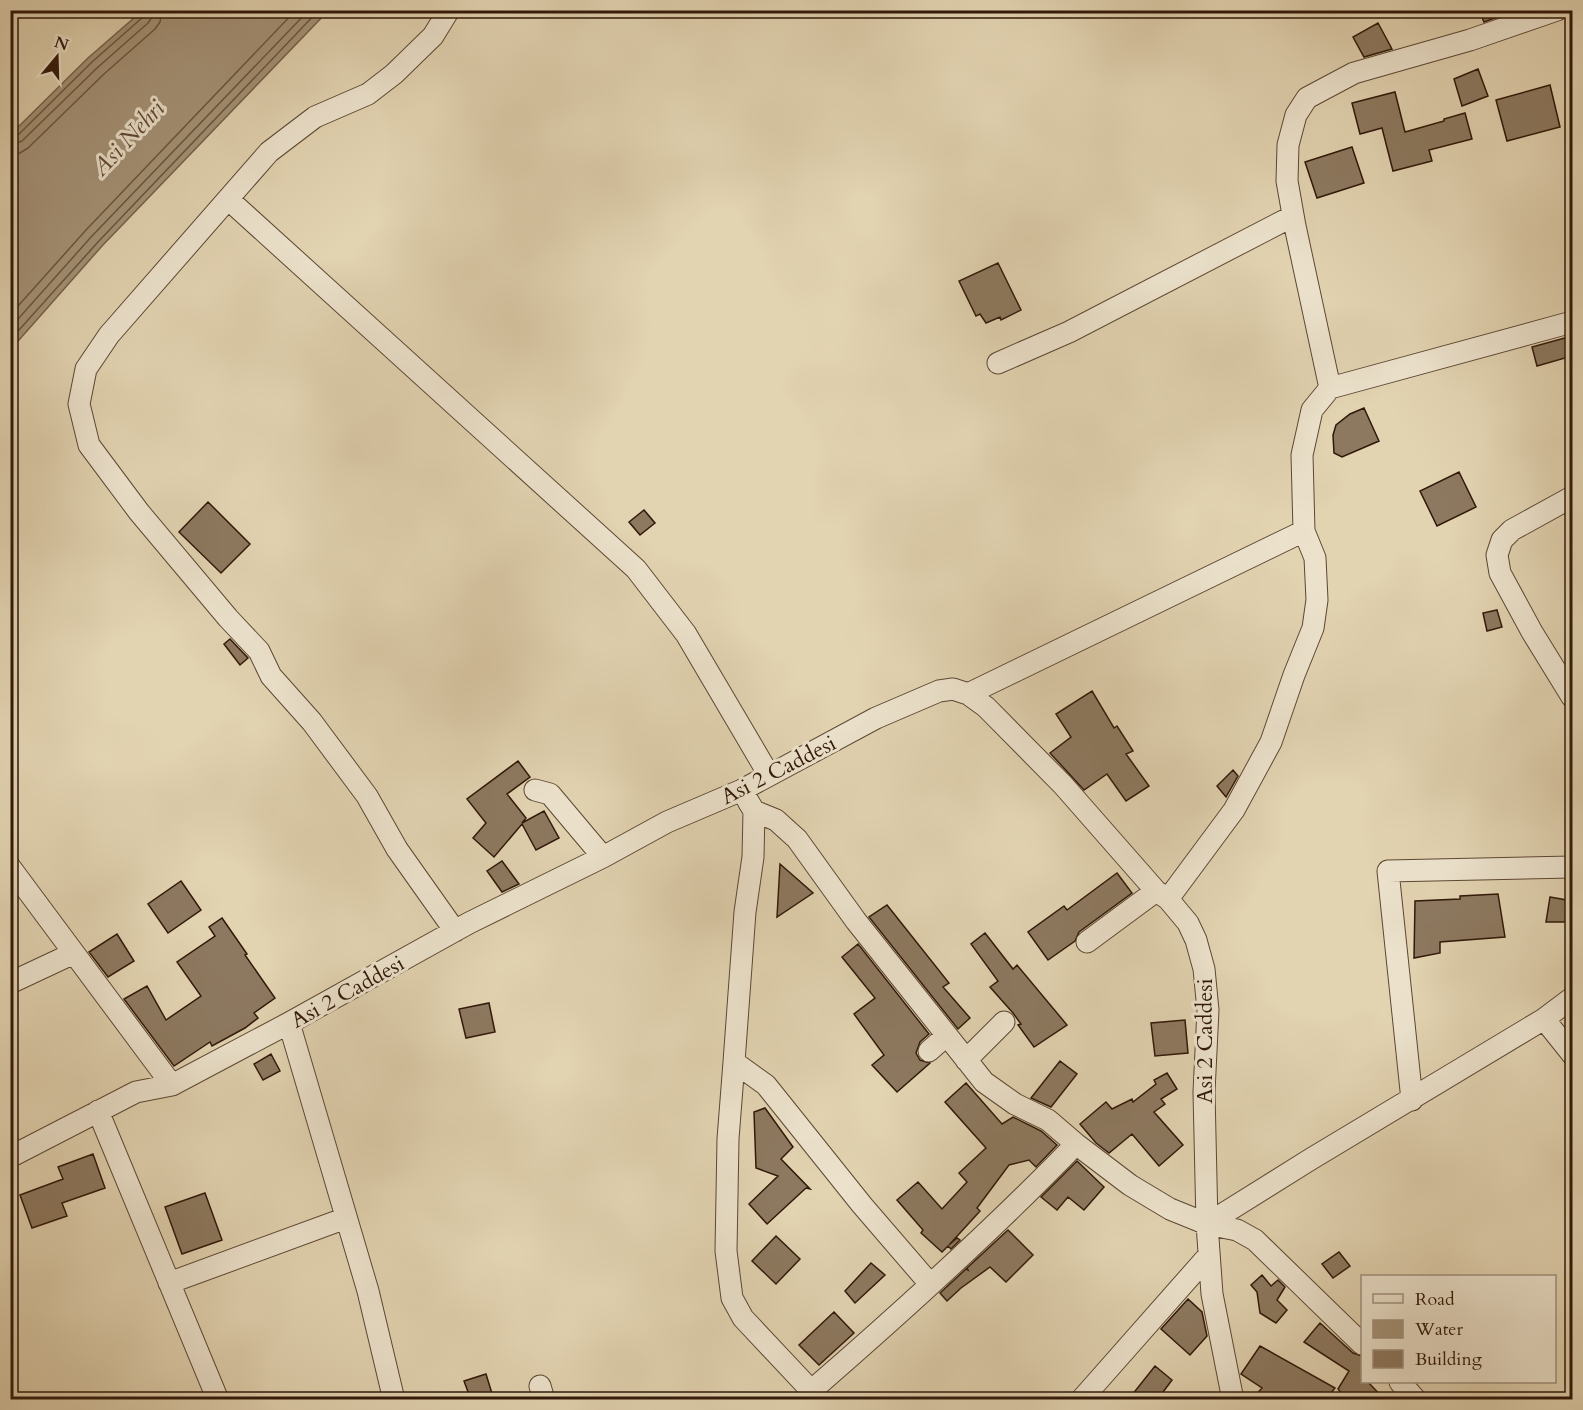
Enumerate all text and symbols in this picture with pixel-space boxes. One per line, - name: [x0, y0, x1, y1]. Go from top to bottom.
- north arrow: [27, 27, 87, 87]
- text: N: [51, 31, 72, 56]
- water label: Asi Nehri: [84, 93, 173, 184]
- street label: Asi 2 Caddesi: [716, 728, 841, 812]
- street label: Asi 2 Caddesi: [285, 948, 410, 1035]
- street label: Asi 2 Caddesi: [1190, 978, 1220, 1104]
- legend: [1361, 1275, 1556, 1383]
- text: Road: [1415, 1287, 1455, 1312]
- text: Water: [1414, 1317, 1464, 1342]
- text: Building: [1415, 1347, 1483, 1372]

